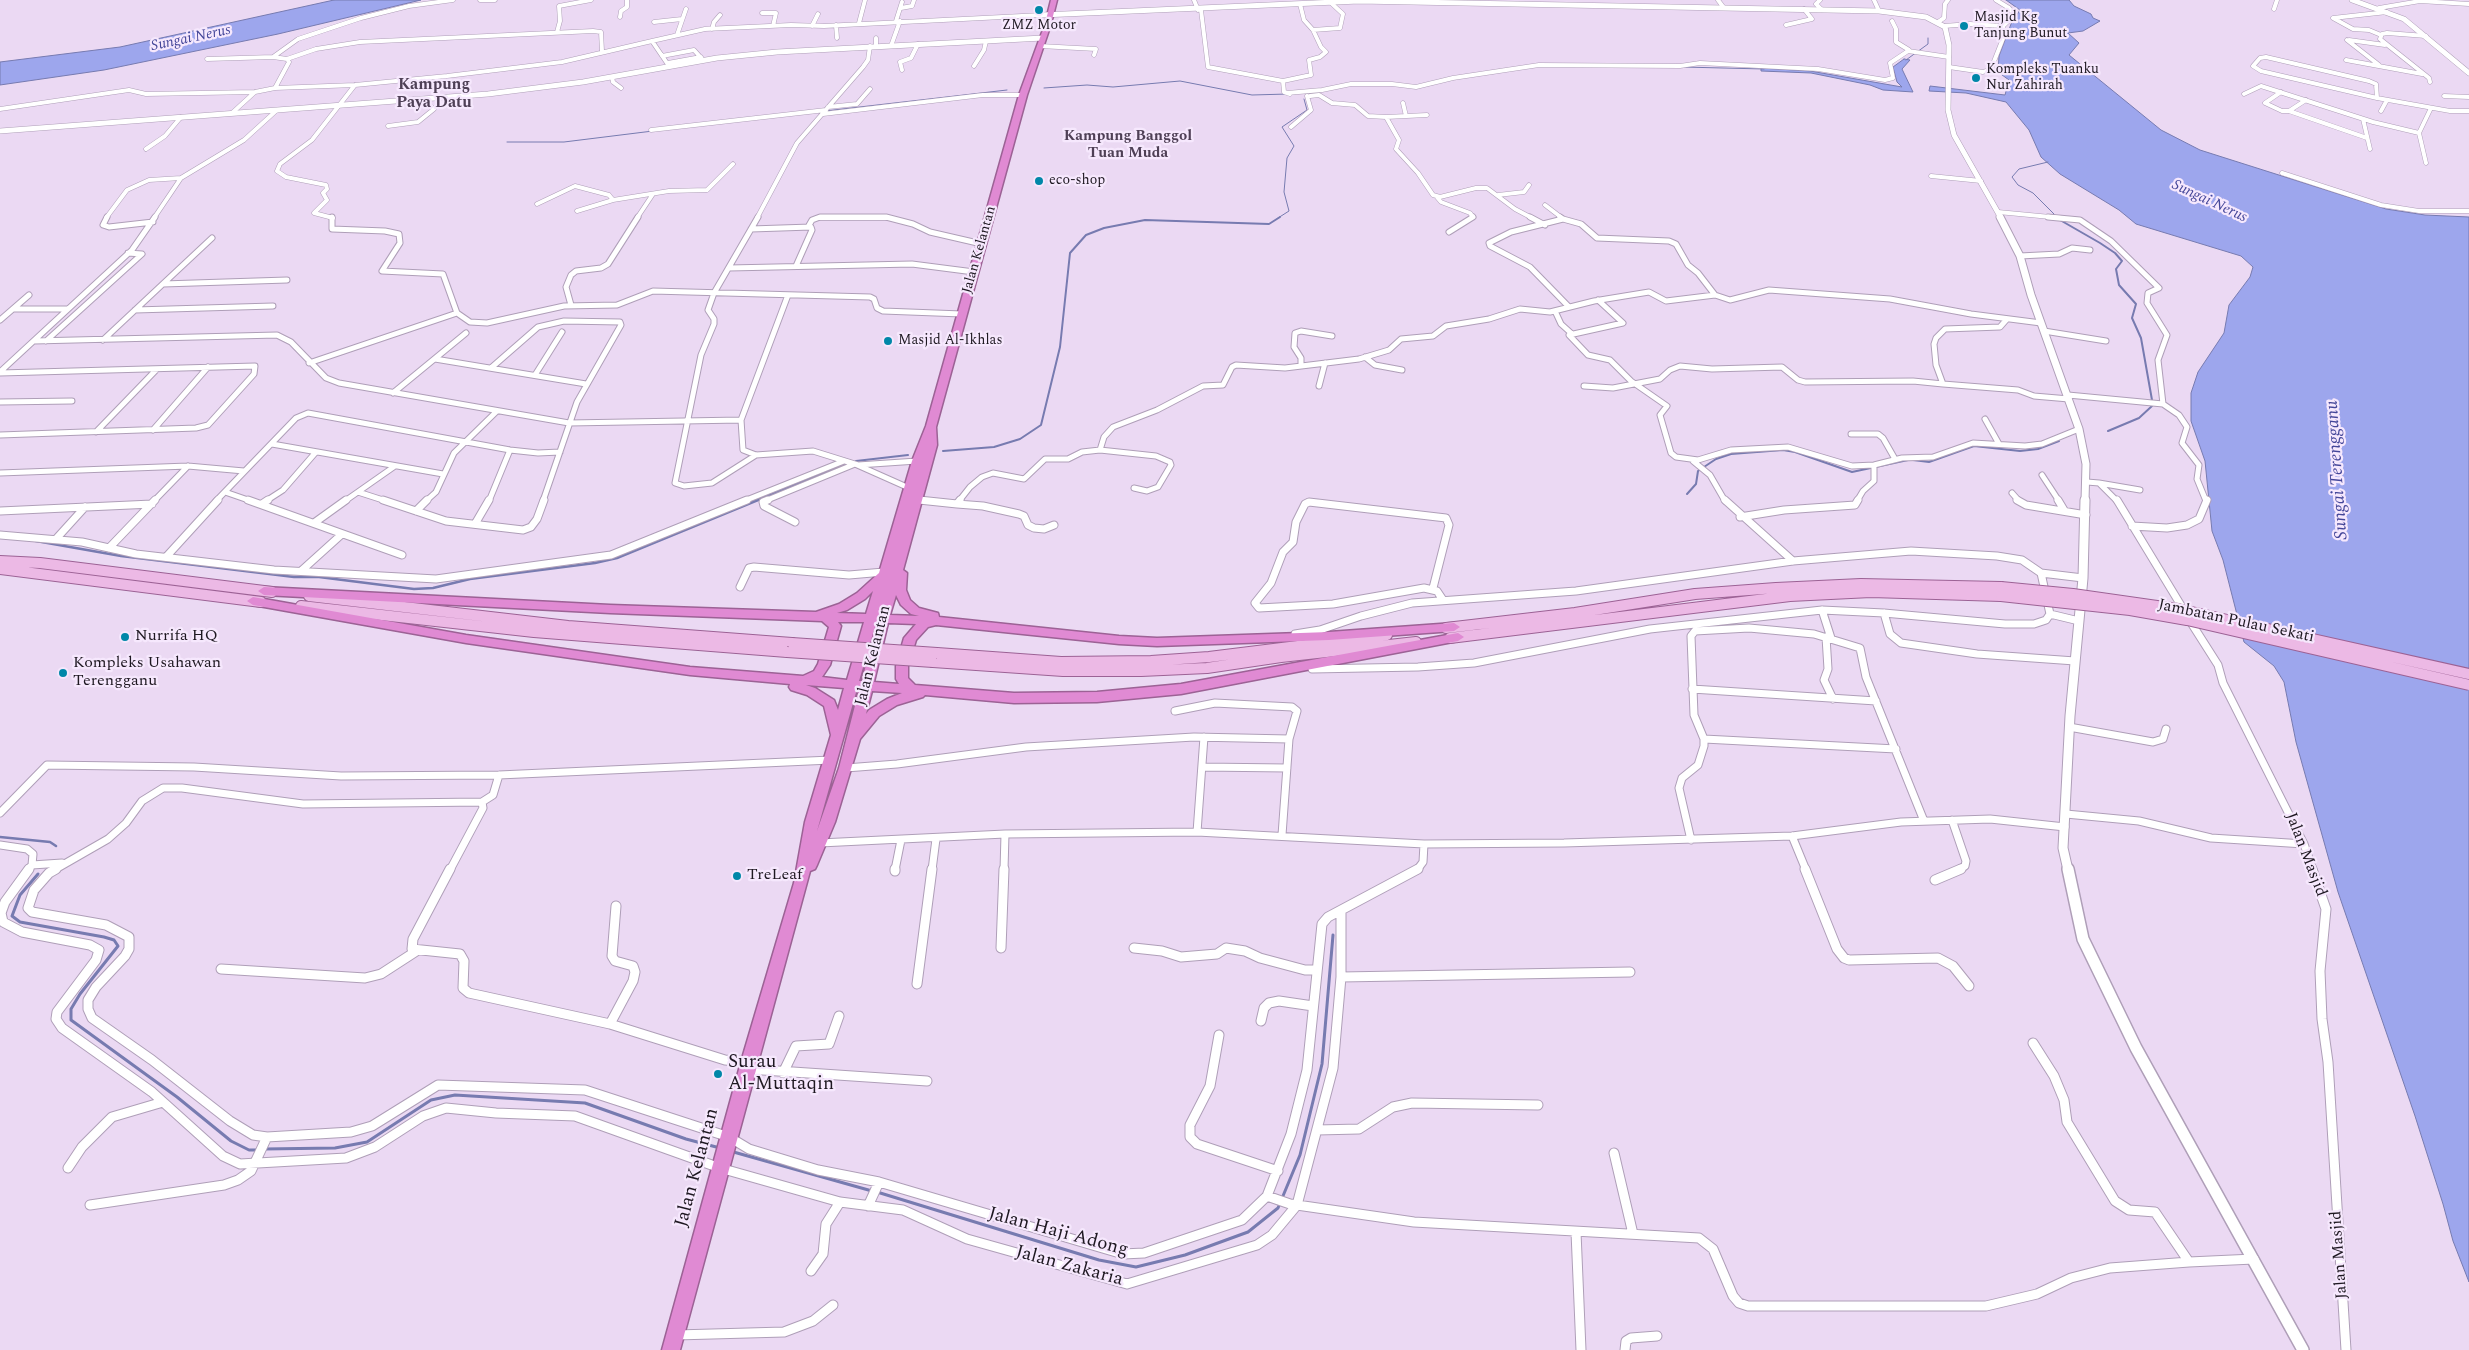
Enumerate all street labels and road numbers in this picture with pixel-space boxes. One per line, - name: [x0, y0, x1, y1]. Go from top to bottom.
- street label: Jalan Kelantan: [960, 204, 1000, 296]
- street label: Jambatan Pulau Sekati: [2156, 596, 2316, 648]
- street label: Jalan Kelantan: [852, 604, 896, 708]
- street label: Jalan Masjid: [2280, 810, 2330, 900]
- street label: Jalan Kelantan: [671, 1106, 725, 1230]
- street label: Jalan Haji Adong: [985, 1203, 1131, 1263]
- street label: Jalan Masjid: [2327, 1210, 2353, 1300]
- street label: Jalan Zakaria: [1013, 1242, 1125, 1292]

